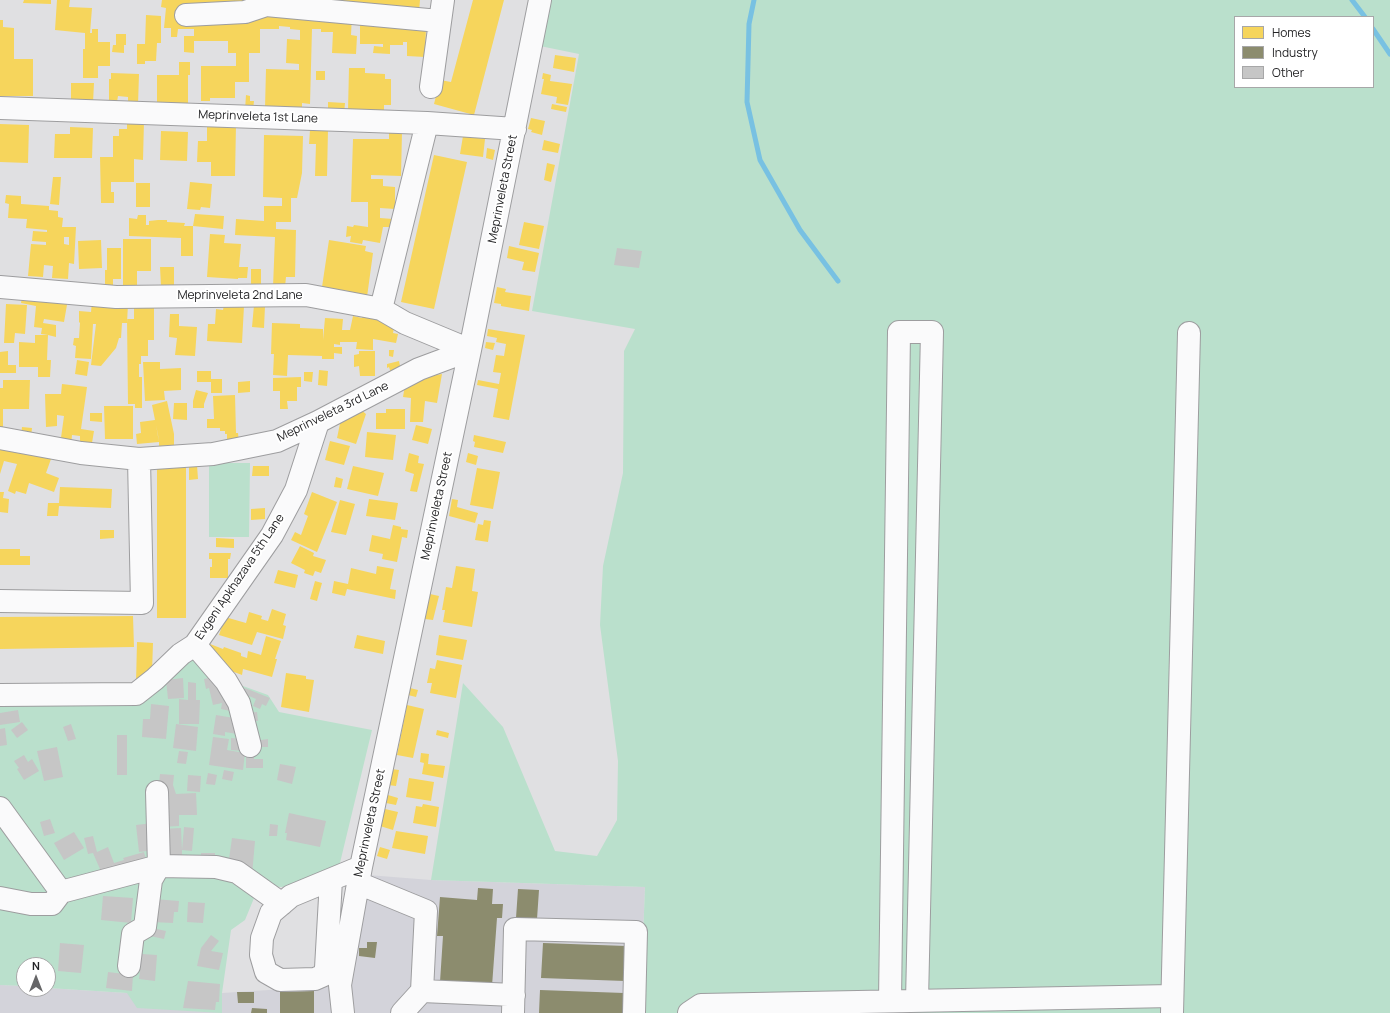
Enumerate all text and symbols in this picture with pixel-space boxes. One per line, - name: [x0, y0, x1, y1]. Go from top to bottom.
- legend: [1234, 16, 1374, 88]
- text: Homes: [1272, 24, 1311, 41]
- text: Industry: [1272, 44, 1318, 61]
- text: Other: [1272, 64, 1304, 81]
- street label: Meprinveleta 1st Lane: [198, 108, 318, 126]
- street label: Meprinveleta Street: [485, 134, 521, 244]
- street label: Meprinveleta 2nd Lane: [177, 289, 303, 303]
- street label: Meprinveleta 3rd Lane: [275, 379, 391, 445]
- street label: Meprinveleta Street: [419, 451, 455, 561]
- street label: Evgeni Apkhazava 5th Lane: [192, 511, 288, 643]
- street label: Meprinveleta Street: [352, 768, 388, 878]
- north arrow: [16, 957, 56, 997]
- text: N: [32, 958, 40, 973]

